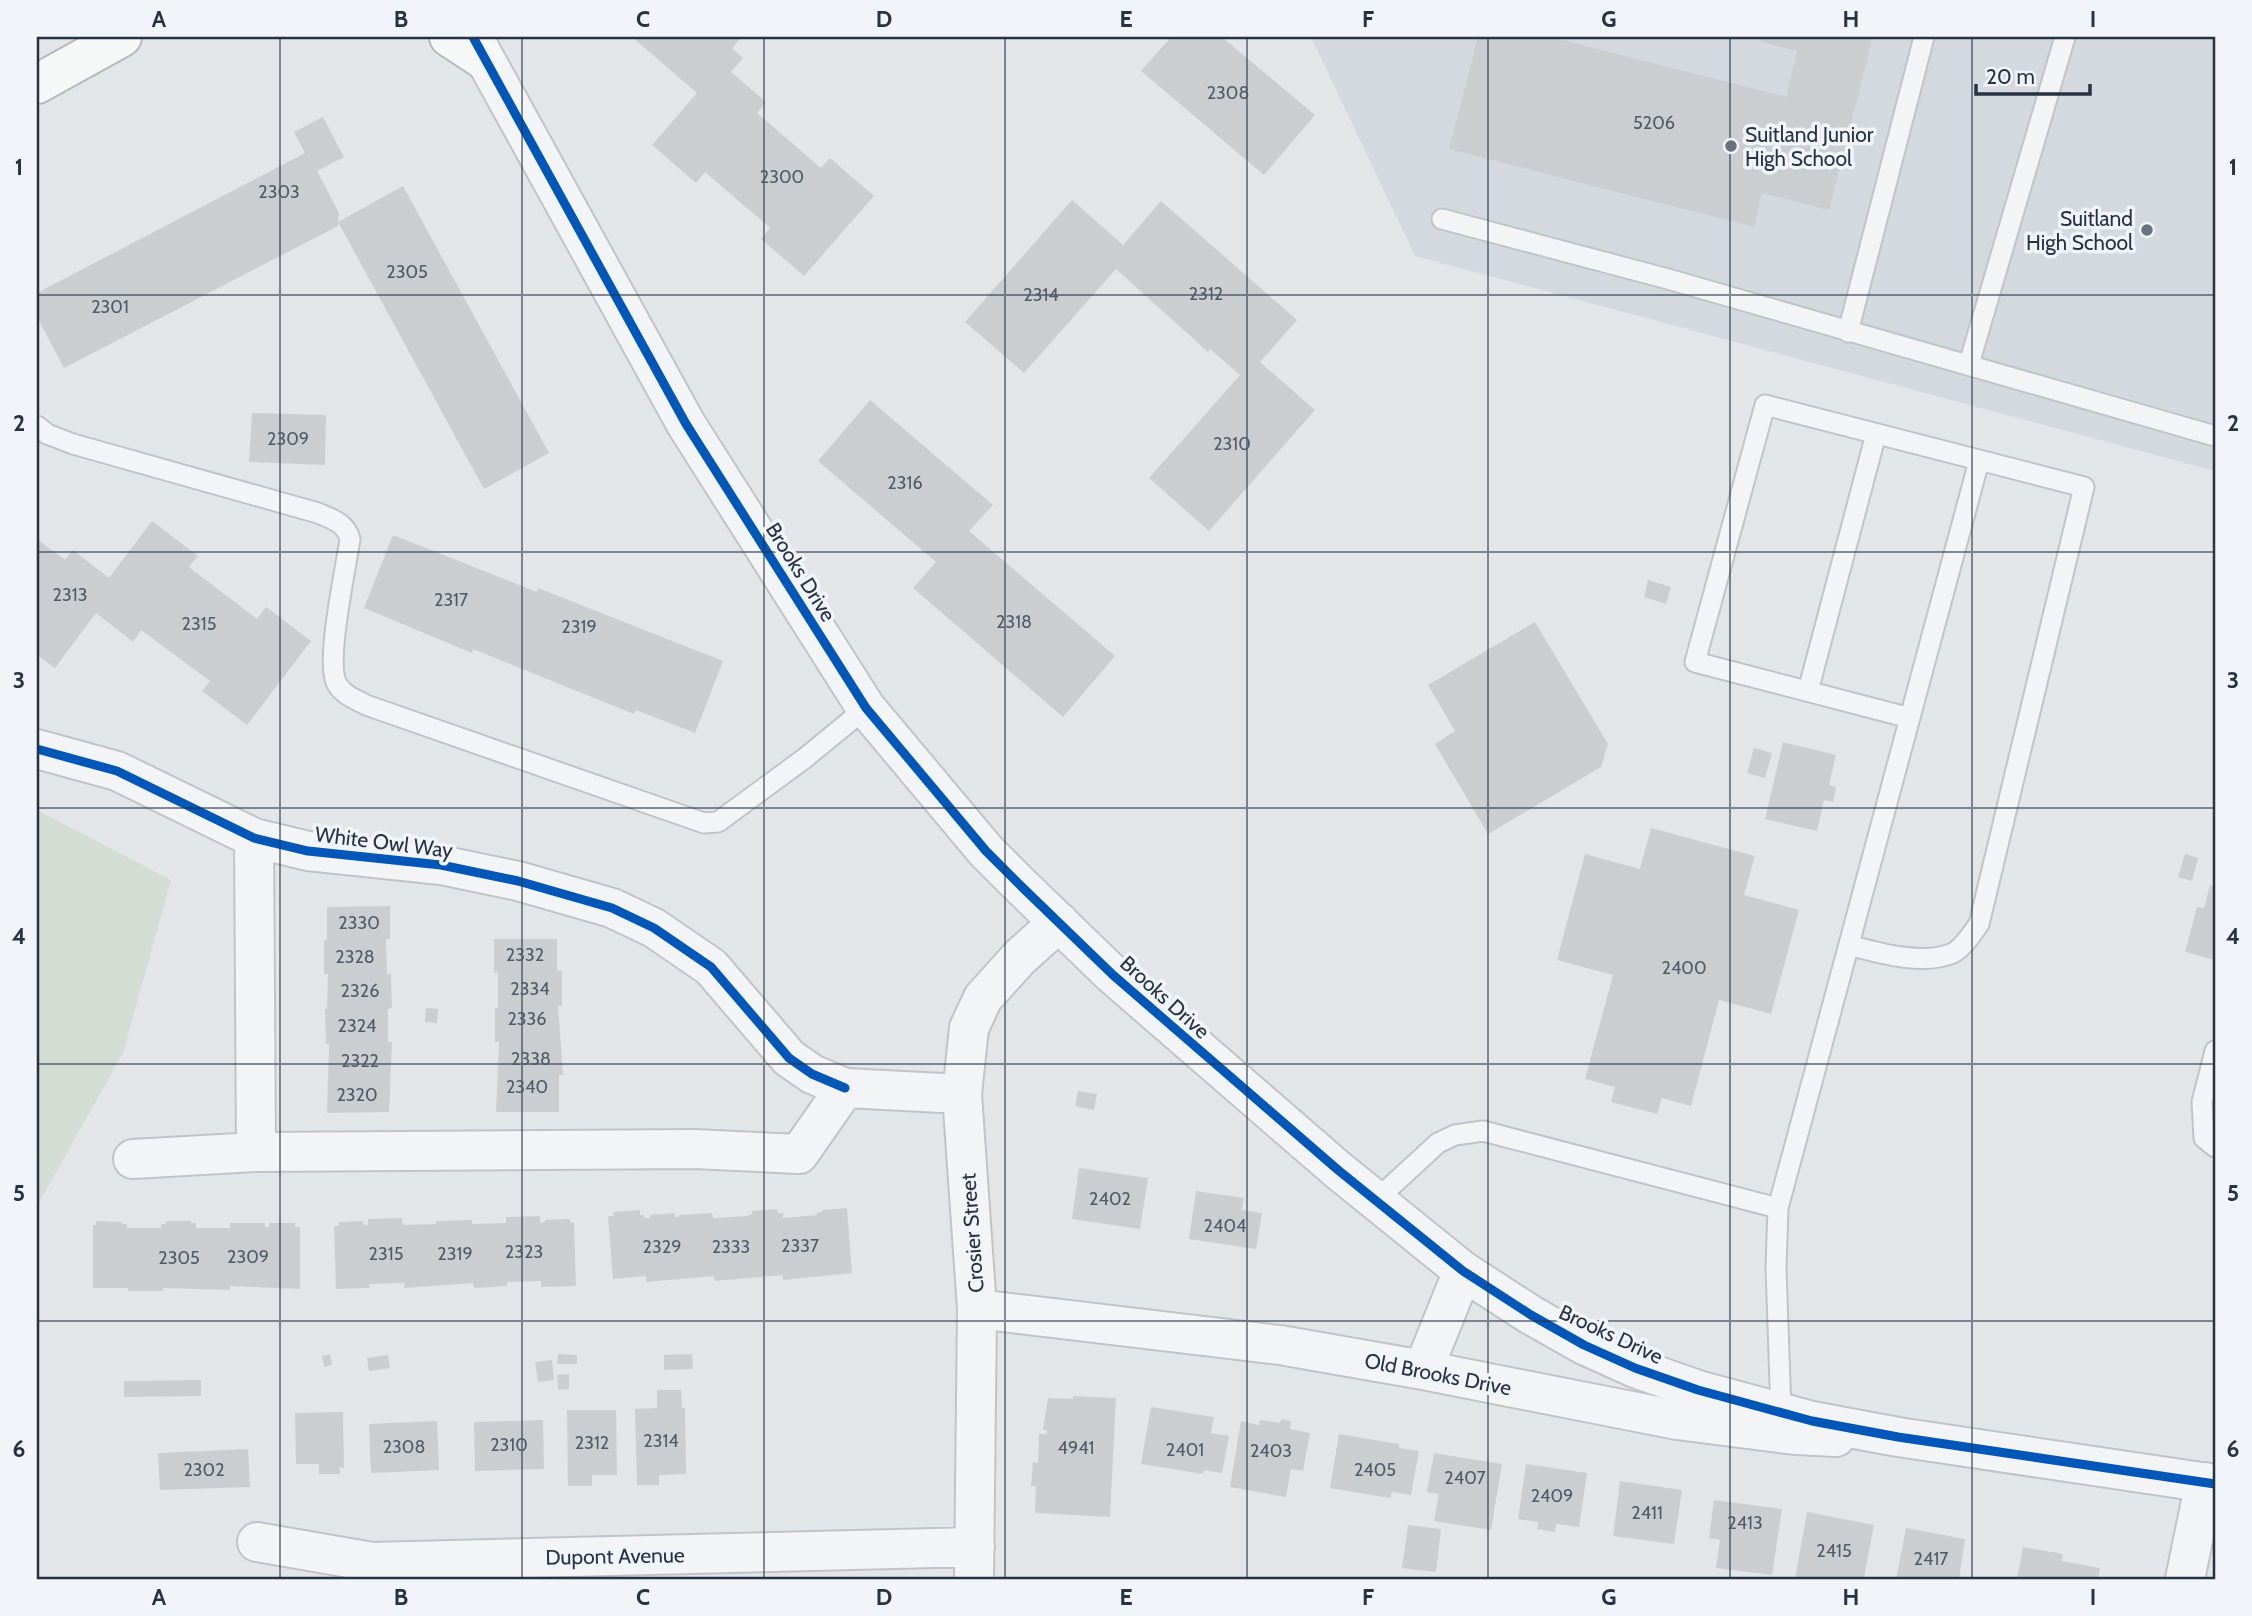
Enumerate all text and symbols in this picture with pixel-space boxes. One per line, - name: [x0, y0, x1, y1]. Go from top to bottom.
- text: A: [152, 5, 167, 33]
- text: B: [394, 5, 408, 33]
- text: C: [636, 5, 650, 33]
- text: D: [876, 5, 892, 33]
- text: E: [1119, 5, 1133, 33]
- text: F: [1362, 5, 1374, 33]
- text: G: [1601, 5, 1617, 33]
- text: H: [1843, 5, 1859, 33]
- text: I: [2090, 5, 2096, 33]
- scale bar: [1976, 52, 2089, 96]
- text: 20 m: [1986, 64, 2035, 89]
- house number: 2308: [1207, 82, 1249, 104]
- house number: 5206: [1633, 112, 1675, 134]
- place label: Suitland Junior High School: [1745, 122, 1874, 171]
- marker: Suitland Junior High School: [1723, 138, 1739, 154]
- text: 1: [15, 153, 23, 181]
- text: 1: [2229, 153, 2237, 181]
- house number: 2300: [760, 166, 804, 188]
- house number: 2303: [258, 181, 300, 203]
- place label: Suitland High School: [2026, 206, 2133, 255]
- marker: Suitland High School: [2139, 222, 2155, 238]
- house number: 2305: [386, 261, 428, 283]
- house number: 2312: [1189, 283, 1223, 305]
- house number: 2314: [1023, 284, 1059, 306]
- house number: 2301: [91, 296, 129, 318]
- text: 2: [13, 409, 25, 437]
- text: 2: [2227, 409, 2239, 437]
- house number: 2309: [267, 428, 309, 450]
- house number: 2310: [1213, 433, 1251, 455]
- house number: 2316: [887, 472, 923, 494]
- street label: Brooks Drive: [761, 518, 841, 626]
- house number: 2313: [53, 584, 87, 606]
- house number: 2317: [434, 589, 468, 611]
- house number: 2318: [996, 611, 1032, 633]
- house number: 2315: [182, 613, 216, 635]
- house number: 2319: [561, 616, 597, 638]
- text: 3: [13, 666, 25, 694]
- text: 3: [2227, 666, 2239, 694]
- street label: White Owl Way: [314, 821, 455, 863]
- house number: 2330: [338, 912, 380, 934]
- text: 4: [12, 922, 26, 950]
- text: 4: [2226, 922, 2240, 950]
- house number: 2332: [506, 944, 544, 966]
- house number: 2328: [335, 946, 375, 968]
- street label: Brooks Drive: [1115, 950, 1215, 1044]
- house number: 2400: [1662, 957, 1706, 979]
- house number: 2334: [510, 978, 550, 1000]
- house number: 2326: [341, 980, 379, 1002]
- house number: 2336: [507, 1008, 547, 1030]
- house number: 2324: [337, 1015, 377, 1037]
- house number: 2338: [511, 1048, 551, 1070]
- house number: 2322: [341, 1050, 379, 1072]
- house number: 2340: [506, 1076, 548, 1098]
- house number: 2320: [336, 1084, 378, 1106]
- street label: Crosier Street: [955, 1172, 989, 1294]
- text: 5: [13, 1179, 25, 1207]
- text: 5: [2227, 1179, 2239, 1207]
- house number: 2402: [1089, 1188, 1131, 1210]
- house number: 2404: [1204, 1215, 1246, 1237]
- house number: 2337: [781, 1235, 819, 1257]
- house number: 2329: [643, 1236, 681, 1258]
- house number: 2333: [712, 1236, 750, 1258]
- house number: 2323: [505, 1241, 543, 1263]
- house number: 2315: [369, 1243, 403, 1265]
- house number: 2319: [437, 1243, 473, 1265]
- house number: 2309: [227, 1246, 269, 1268]
- house number: 2305: [158, 1247, 200, 1269]
- street label: Brooks Drive: [1555, 1299, 1667, 1369]
- street label: Old Brooks Drive: [1362, 1348, 1514, 1401]
- house number: 2314: [643, 1430, 679, 1452]
- house number: 2312: [575, 1432, 609, 1454]
- house number: 2310: [490, 1434, 528, 1456]
- text: 6: [13, 1435, 25, 1463]
- text: 6: [2227, 1435, 2239, 1463]
- house number: 2308: [383, 1436, 425, 1458]
- house number: 4941: [1058, 1437, 1094, 1459]
- house number: 2401: [1166, 1439, 1204, 1461]
- house number: 2403: [1250, 1440, 1292, 1462]
- house number: 2302: [183, 1459, 225, 1481]
- house number: 2405: [1354, 1459, 1396, 1481]
- house number: 2407: [1444, 1467, 1486, 1489]
- house number: 2409: [1531, 1485, 1573, 1507]
- house number: 2411: [1631, 1502, 1663, 1524]
- house number: 2413: [1727, 1512, 1763, 1534]
- house number: 2415: [1816, 1540, 1852, 1562]
- street label: Dupont Avenue: [545, 1542, 685, 1570]
- house number: 2417: [1914, 1548, 1948, 1570]
- text: A: [152, 1583, 167, 1611]
- text: B: [394, 1583, 408, 1611]
- text: C: [636, 1583, 650, 1611]
- text: D: [876, 1583, 892, 1611]
- text: E: [1119, 1583, 1133, 1611]
- text: F: [1362, 1583, 1374, 1611]
- text: G: [1601, 1583, 1617, 1611]
- text: H: [1843, 1583, 1859, 1611]
- text: I: [2090, 1583, 2096, 1611]

